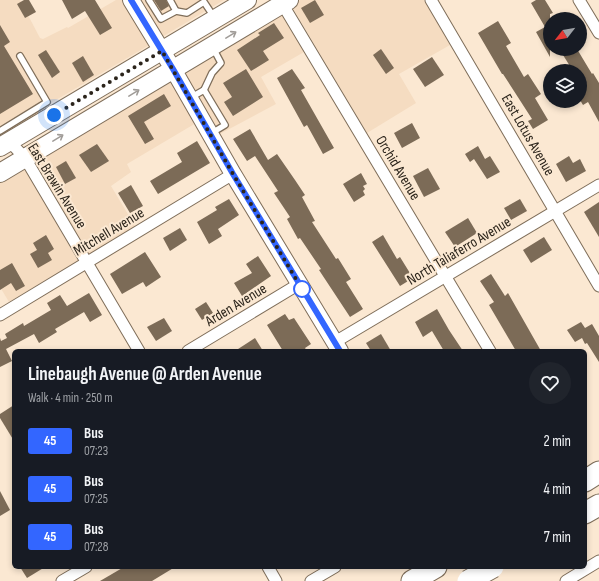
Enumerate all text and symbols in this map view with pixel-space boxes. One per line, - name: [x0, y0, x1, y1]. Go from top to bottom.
- north arrow: [543, 12, 587, 56]
- map controls: [543, 12, 587, 108]
- one-way arrow: [225, 30, 237, 38]
- button: layers: [543, 64, 587, 108]
- one-way arrow: [128, 88, 140, 96]
- street label: East Lotus Avenue: [497, 91, 559, 179]
- your location: [44, 105, 64, 125]
- street label: Orchid Avenue: [371, 132, 425, 204]
- one-way arrow: [52, 134, 64, 142]
- street label: East Brawin Avenue: [23, 140, 91, 232]
- street label: Mitchell Avenue: [70, 203, 148, 261]
- street label: North Taliaferro Avenue: [404, 212, 514, 290]
- street label: Arden Avenue: [201, 279, 270, 331]
- unlabelled marker: [293, 280, 311, 298]
- button: heart: [529, 362, 571, 404]
- text: Linebaugh Avenue @ Arden Avenue: [28, 363, 262, 386]
- text: Walk · 4 min · 250 m: [28, 390, 113, 406]
- text: Bus: [84, 424, 103, 443]
- text: 45: [44, 432, 56, 449]
- text: 2 min: [544, 432, 571, 451]
- text: 07:23: [84, 443, 108, 459]
- text: Bus: [84, 472, 103, 491]
- text: 45: [44, 480, 56, 497]
- text: 4 min: [544, 480, 571, 499]
- text: 07:25: [84, 491, 108, 507]
- text: Bus: [84, 520, 103, 539]
- text: 45: [44, 528, 56, 545]
- text: 7 min: [544, 528, 571, 547]
- text: 07:28: [84, 539, 108, 555]

